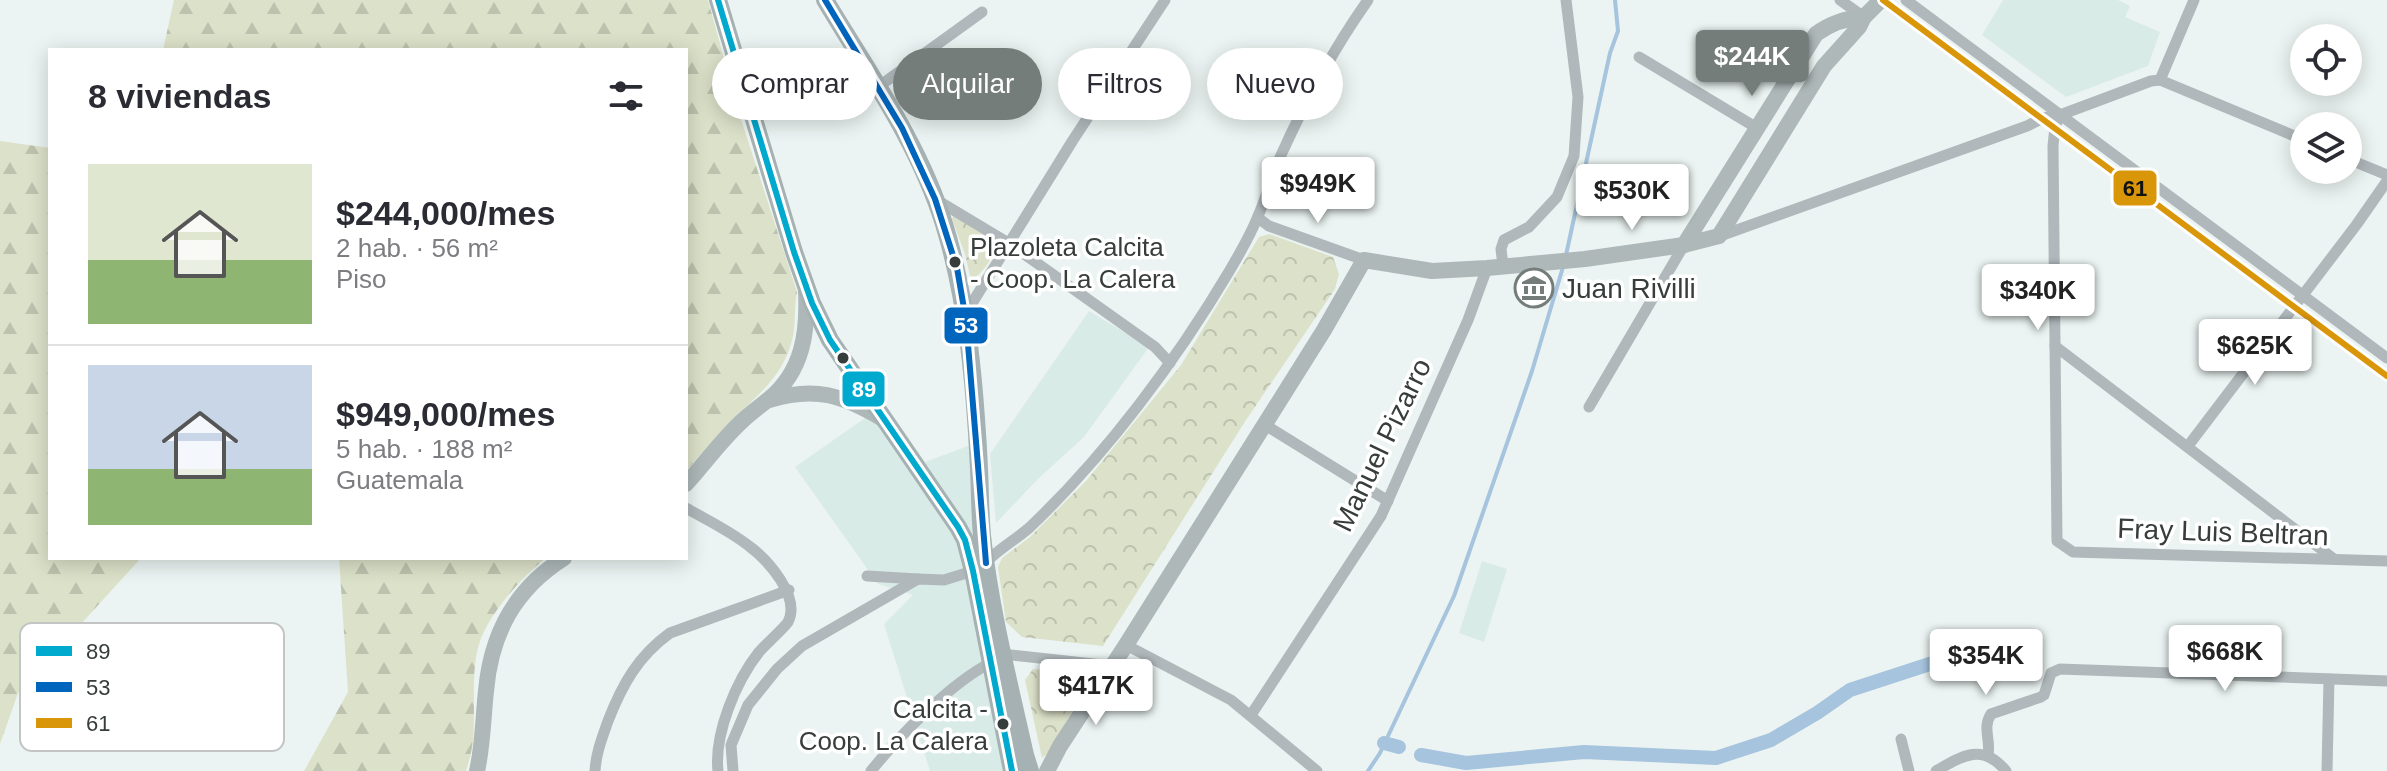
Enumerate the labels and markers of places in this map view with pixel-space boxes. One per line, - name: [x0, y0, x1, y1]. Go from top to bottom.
- pin: $244K: [1696, 30, 1808, 98]
- pin: $949K: [1262, 157, 1374, 225]
- pin: $530K: [1576, 164, 1688, 232]
- place label: Plazoleta Calcita - Coop. La Calera: [970, 232, 1176, 294]
- marker: Plazoleta Calcita - Coop. La Calera: [947, 254, 963, 270]
- pin: $340K: [1982, 264, 2094, 332]
- museum icon: Juan Rivilli: [1513, 267, 1555, 309]
- place label: Juan Rivilli: [1562, 273, 1696, 304]
- pin: $625K: [2199, 319, 2311, 387]
- unlabelled marker: [835, 350, 851, 366]
- pin: $668K: [2169, 625, 2281, 693]
- pin: $354K: [1930, 629, 2042, 697]
- pin: $417K: [1040, 659, 1152, 727]
- place label: Calcita - Coop. La Calera: [799, 694, 989, 756]
- marker: Calcita - Coop. La Calera: [995, 716, 1011, 732]

